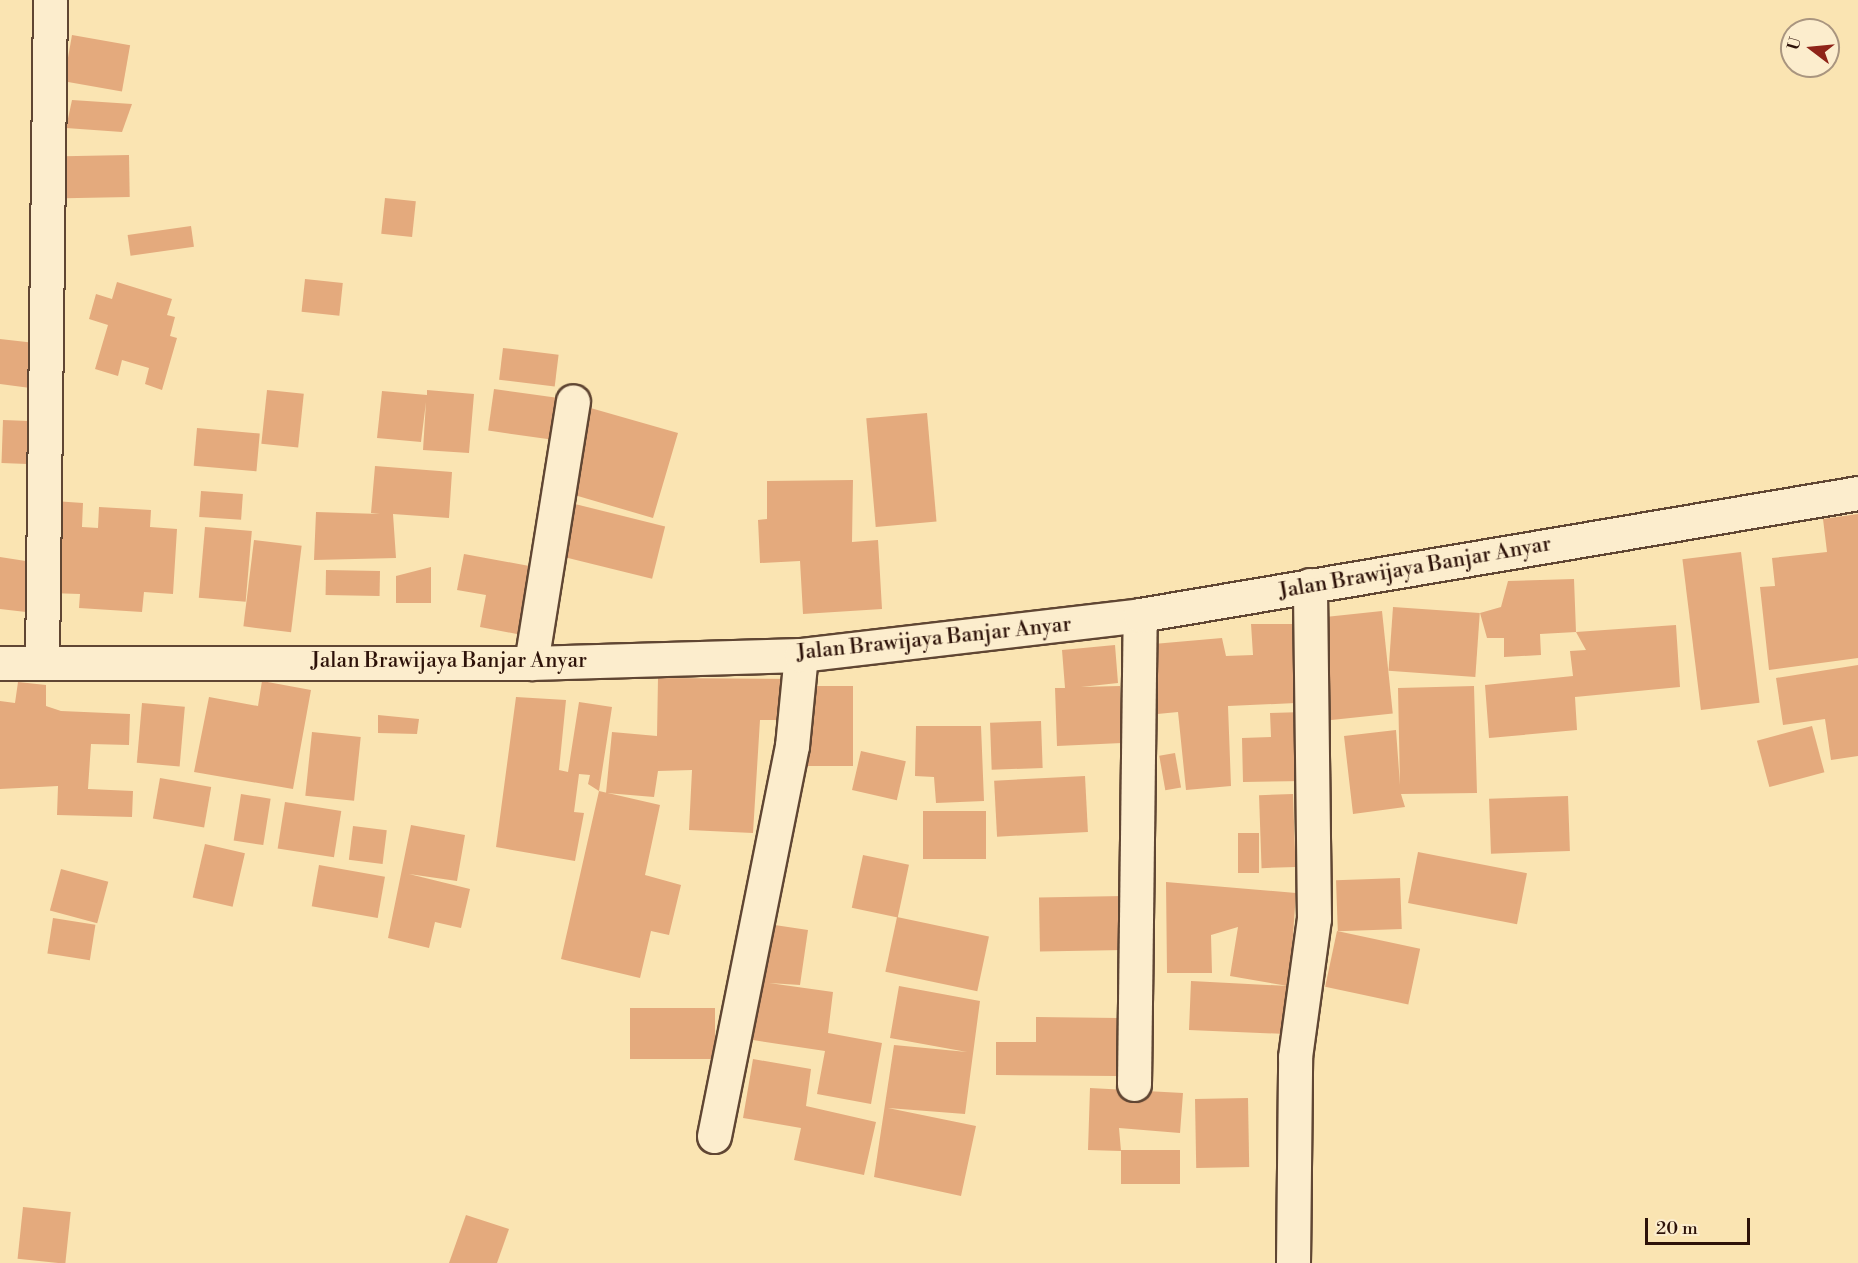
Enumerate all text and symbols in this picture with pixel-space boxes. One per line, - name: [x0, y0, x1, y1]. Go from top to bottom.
- north arrow: [1780, 18, 1840, 78]
- text: U: [1783, 35, 1806, 52]
- street label: Jalan Brawijaya Banjar Anyar: [1277, 532, 1553, 604]
- street label: Jalan Brawijaya Banjar Anyar: [795, 612, 1073, 666]
- street label: Jalan Brawijaya Banjar Anyar: [311, 648, 587, 674]
- scale bar: [1648, 1206, 1753, 1244]
- text: 20 m: [1656, 1217, 1698, 1240]

